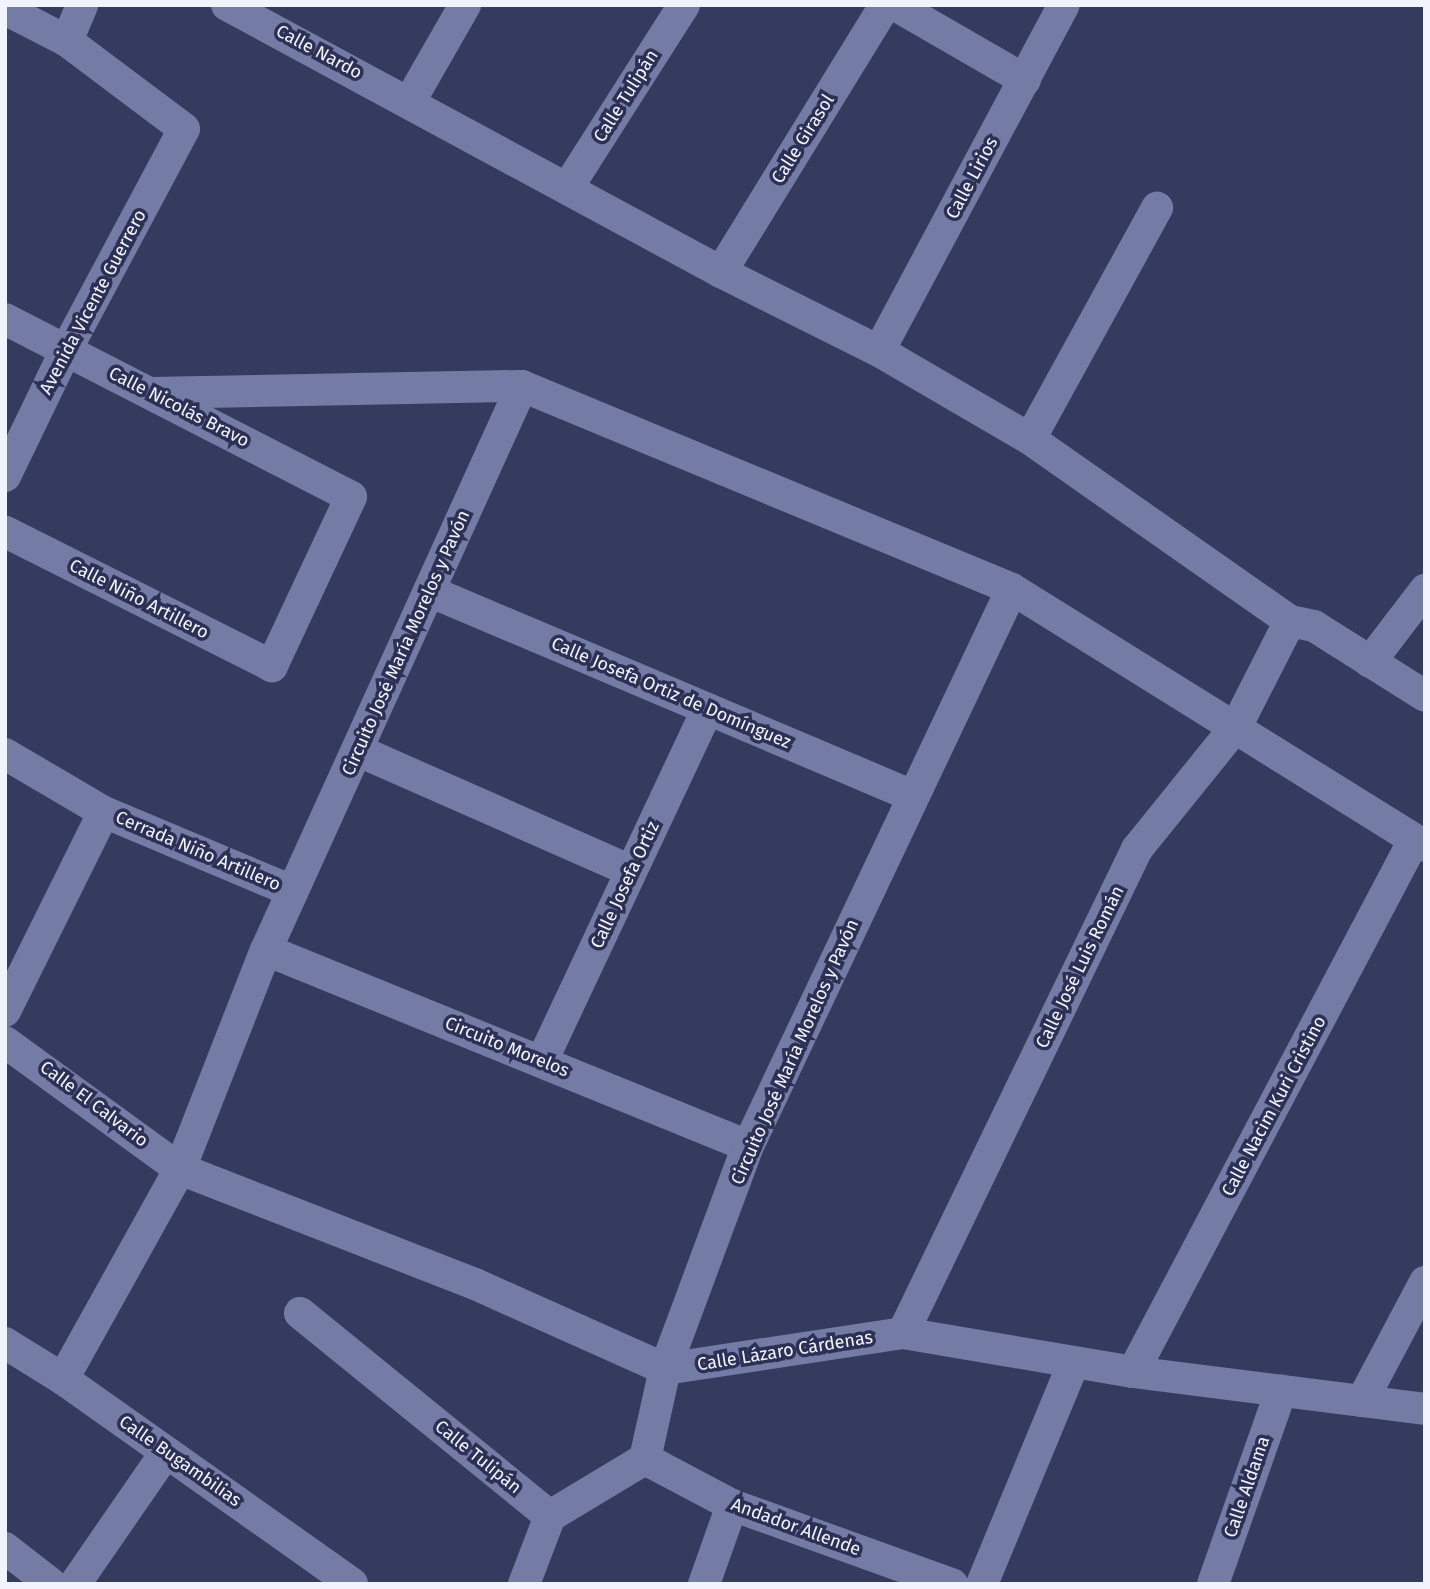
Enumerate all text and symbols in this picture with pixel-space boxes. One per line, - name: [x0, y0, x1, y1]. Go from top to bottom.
- street label: Calle Nardo: [272, 20, 366, 84]
- street label: Calle Tulipán: [589, 46, 663, 146]
- street label: Calle Girasol: [767, 90, 839, 188]
- street label: Calle Lirios: [941, 133, 1003, 223]
- street label: Avenida Vicente Guerrero: [35, 206, 151, 398]
- street label: Calle Nicolás Bravo: [105, 362, 253, 452]
- street label: Circuito José María Morelos y Pavón: [337, 507, 475, 779]
- street label: Calle Niño Artillero: [66, 554, 212, 644]
- street label: Calle Josefa Ortiz de Domínguez: [548, 633, 794, 753]
- street label: Cerrada Niño Artillero: [112, 806, 284, 896]
- street label: Calle Josefa Ortiz: [586, 818, 664, 952]
- street label: Calle José Luis Román: [1031, 882, 1129, 1052]
- street label: Circuito José María Morelos y Pavón: [726, 916, 864, 1188]
- street label: Circuito Morelos: [442, 1012, 572, 1082]
- street label: Calle Nacim Kuri Cristino: [1217, 1012, 1331, 1200]
- street label: Calle El Calvario: [36, 1056, 152, 1152]
- street label: Calle Lázaro Cárdenas: [696, 1326, 874, 1376]
- street label: Calle Bugambilias: [115, 1411, 245, 1511]
- street label: Calle Tulipán: [430, 1416, 526, 1498]
- street label: Calle Aldama: [1220, 1433, 1274, 1541]
- street label: Andador Allende: [728, 1494, 864, 1560]

